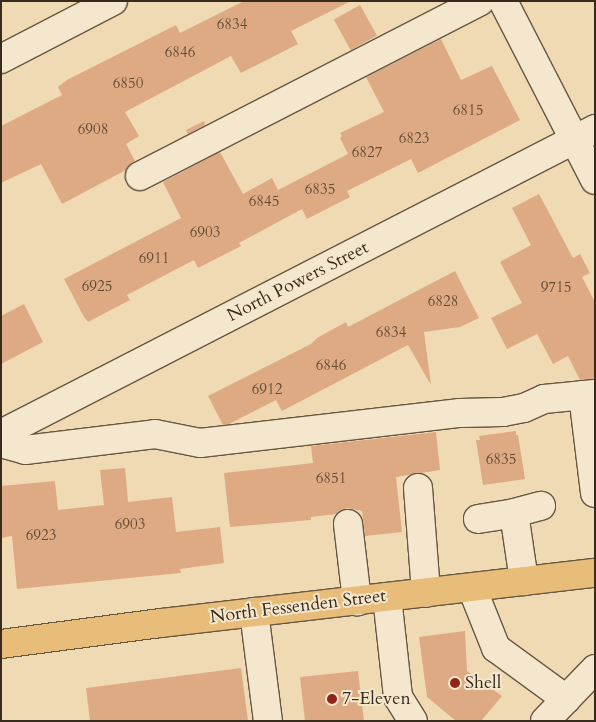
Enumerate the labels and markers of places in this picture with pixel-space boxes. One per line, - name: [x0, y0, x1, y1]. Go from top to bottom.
- place label: Shell: [465, 672, 501, 694]
- marker: Shell: [449, 677, 461, 689]
- place label: 7-Eleven: [342, 688, 411, 710]
- marker: 7-Eleven: [326, 693, 338, 705]

